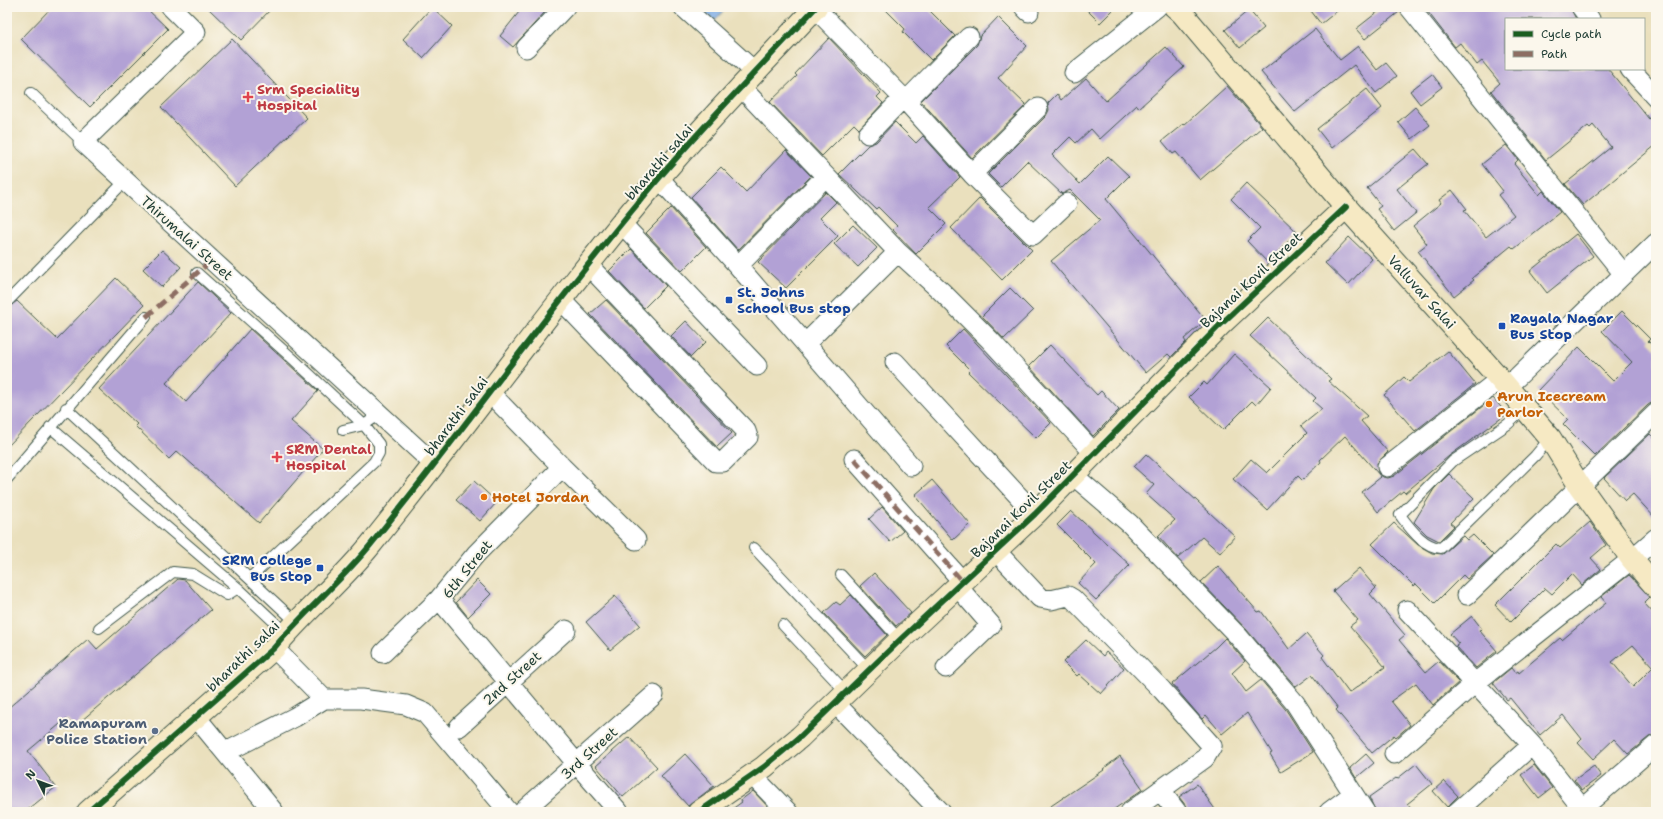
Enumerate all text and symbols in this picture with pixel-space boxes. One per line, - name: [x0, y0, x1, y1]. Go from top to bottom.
- legend: [1505, 18, 1645, 70]
- text: Cycle path: [1541, 26, 1602, 42]
- text: Path: [1541, 46, 1567, 62]
- place label: Srm Speciality Hospital: [257, 80, 360, 114]
- marker: Srm Speciality Hospital: [242, 91, 254, 103]
- street label: bharathi salai: [621, 120, 697, 204]
- street label: Thirumalai Street: [137, 192, 237, 284]
- street label: Bajanai Kovil Street: [1196, 228, 1306, 332]
- street label: Valluvar Salai: [1384, 251, 1460, 333]
- place label: St. Johns School Bus stop: [737, 283, 851, 317]
- marker: St. Johns School Bus stop: [724, 295, 734, 305]
- place label: Rayala Nagar Bus Stop: [1510, 309, 1614, 343]
- marker: Rayala Nagar Bus Stop: [1497, 321, 1507, 331]
- street label: bharathi salai: [420, 373, 492, 459]
- place label: Arun Icecream Parlor: [1497, 387, 1606, 421]
- marker: Arun Icecream Parlor: [1484, 399, 1494, 409]
- place label: SRM Dental Hospital: [286, 440, 372, 474]
- marker: SRM Dental Hospital: [271, 451, 283, 463]
- street label: Bajanai Kovil Street: [967, 456, 1075, 562]
- place label: Hotel Jordan: [492, 488, 589, 506]
- marker: Hotel Jordan: [479, 492, 489, 502]
- street label: 6th Street: [438, 536, 496, 602]
- place label: SRM College Bus Stop: [222, 551, 312, 585]
- marker: SRM College Bus Stop: [315, 563, 325, 573]
- street label: bharathi salai: [203, 617, 283, 695]
- street label: 2nd Street: [479, 647, 545, 709]
- place label: Ramapuram Police Station: [46, 714, 147, 748]
- street label: 3rd Street: [557, 723, 621, 783]
- marker: Ramapuram Police Station: [150, 726, 160, 736]
- north arrow: [18, 761, 58, 801]
- text: N: [22, 766, 40, 783]

